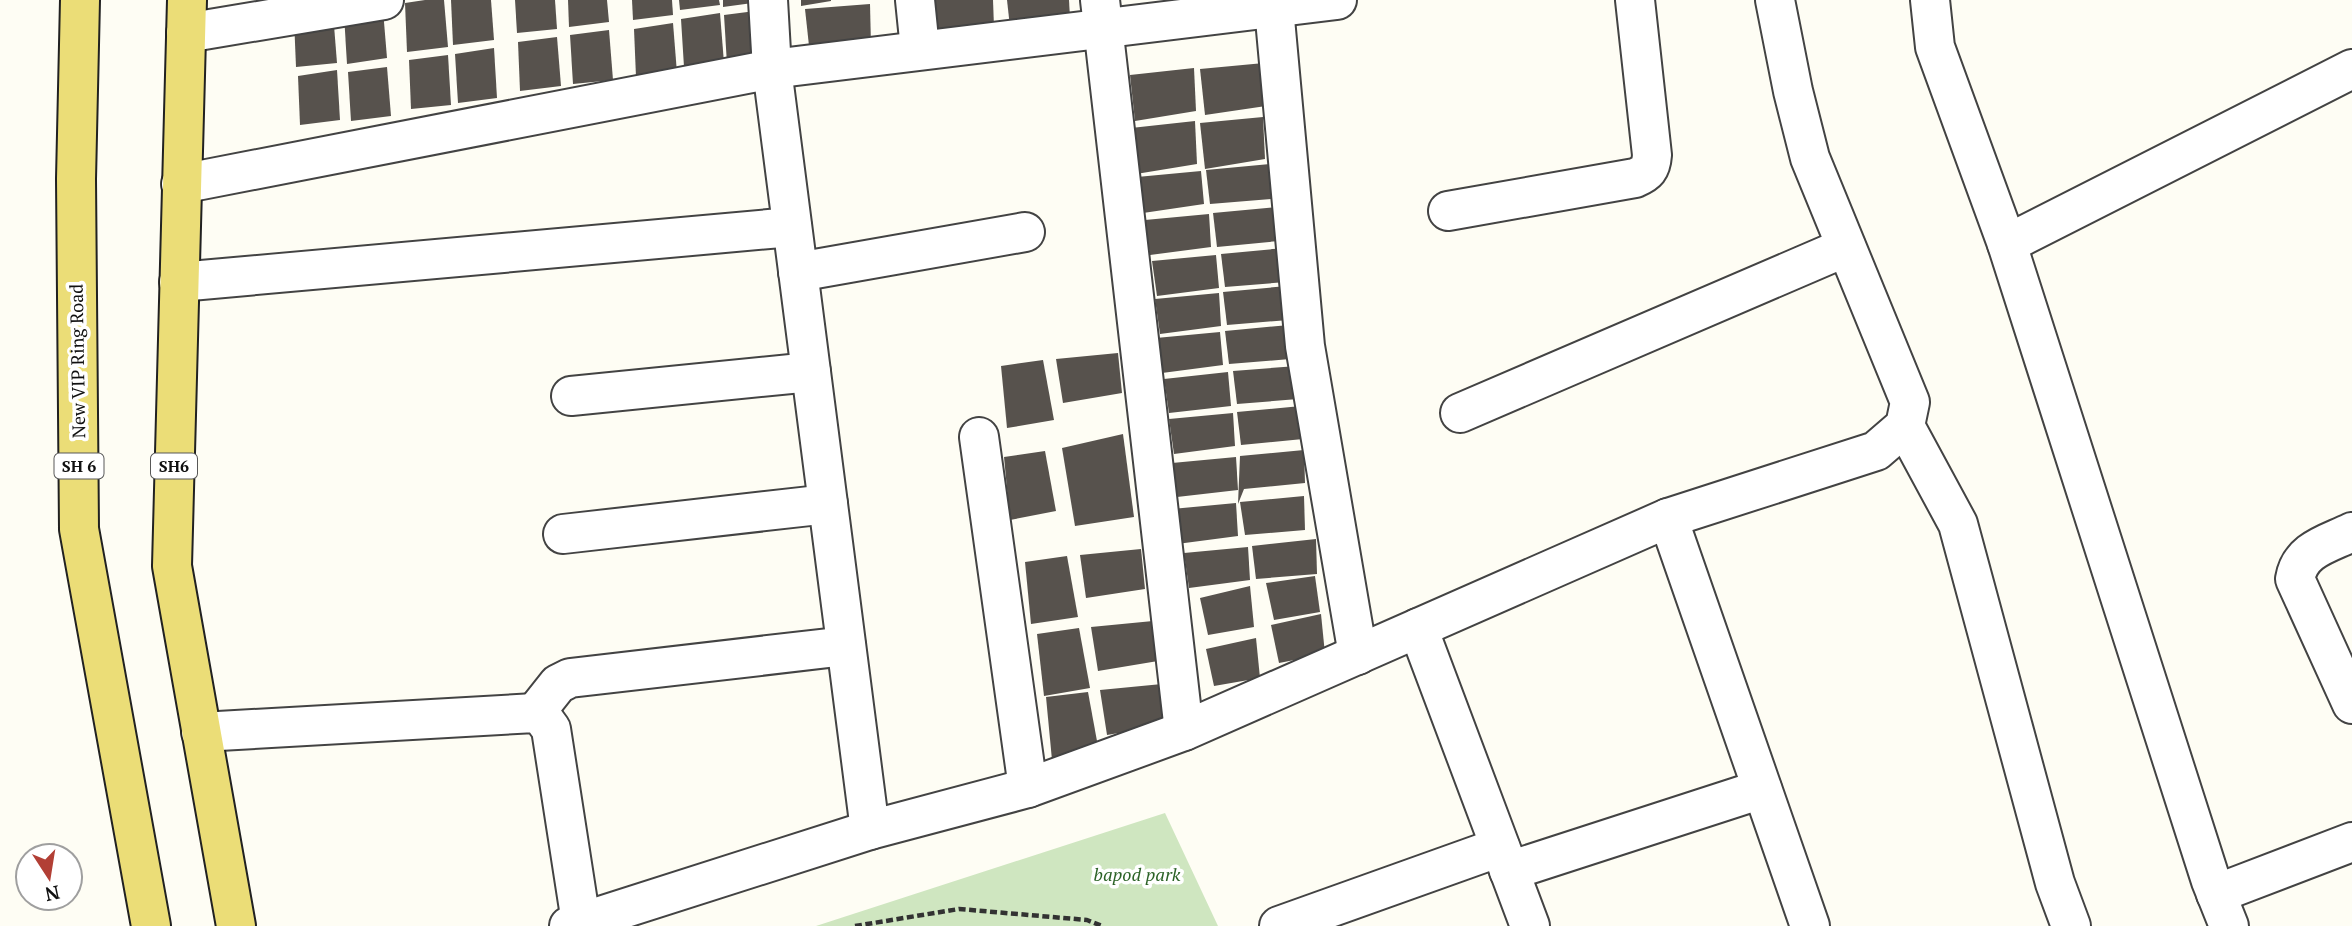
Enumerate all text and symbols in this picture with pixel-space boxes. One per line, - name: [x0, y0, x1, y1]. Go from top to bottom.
- street label: New VIP Ring Road: [64, 284, 90, 438]
- road number: SH 6: [55, 453, 104, 478]
- road number: SH6: [151, 453, 197, 478]
- north arrow: [14, 842, 84, 912]
- park label: bapod park: [1094, 862, 1181, 886]
- text: N: [42, 880, 62, 908]

